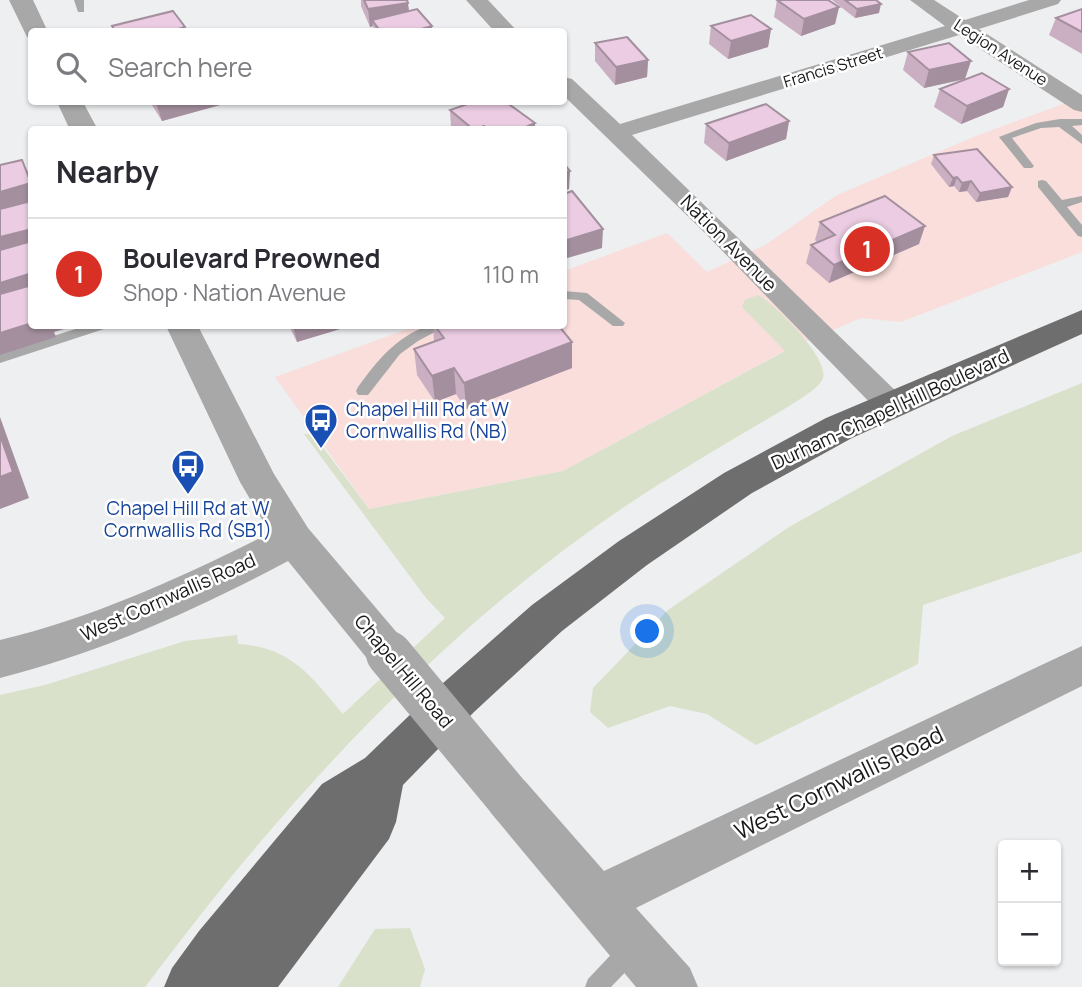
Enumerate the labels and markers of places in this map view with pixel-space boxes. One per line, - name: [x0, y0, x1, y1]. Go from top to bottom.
- pin: 1: [844, 223, 890, 275]
- place label: Chapel Hill Rd at W Cornwallis Rd (NB): [346, 396, 509, 444]
- bus stop icon: Chapel Hill Rd at W Cornwallis Rd (NB): [302, 401, 340, 450]
- bus stop icon: Chapel Hill Rd at W Cornwallis Rd (SB1): [169, 447, 207, 496]
- place label: Chapel Hill Rd at W Cornwallis Rd (SB1): [104, 495, 272, 543]

